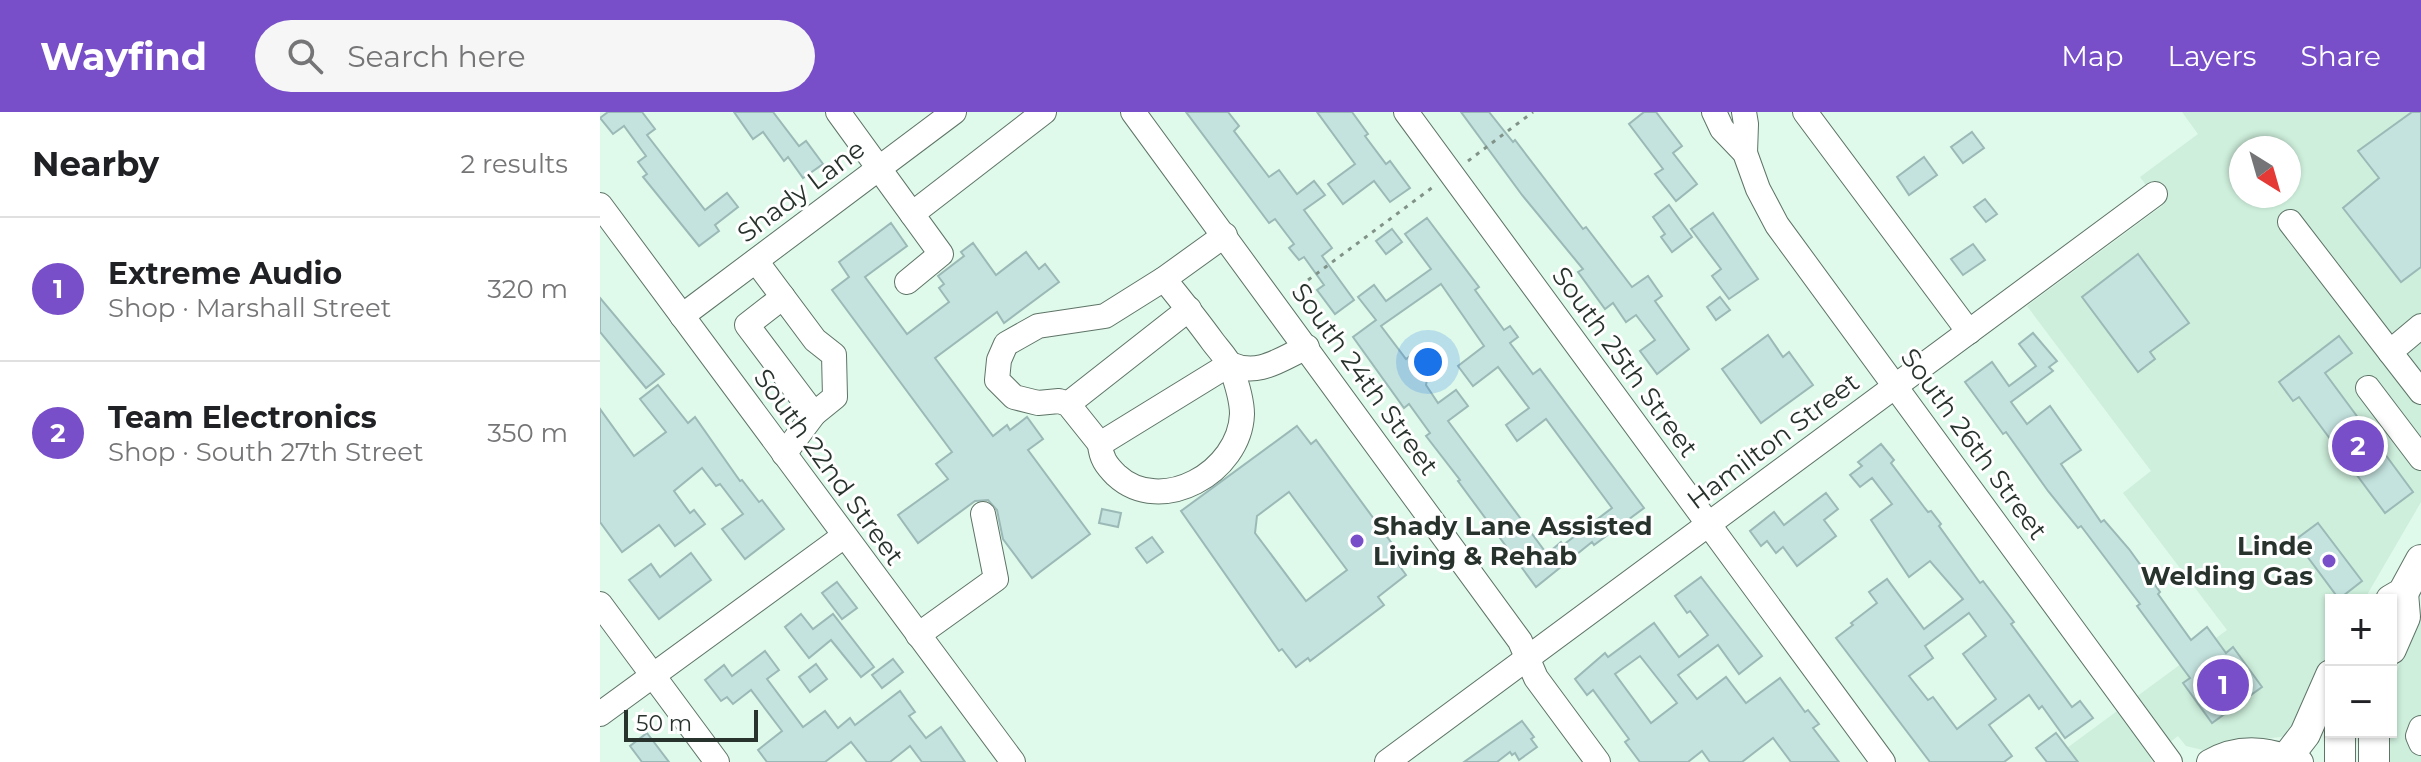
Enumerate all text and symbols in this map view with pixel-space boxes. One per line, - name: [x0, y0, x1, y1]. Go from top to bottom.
- search box: [255, 20, 815, 92]
- text: Wayfind: [40, 33, 207, 80]
- icon: search: [283, 34, 327, 78]
- text: Search here: [347, 38, 526, 75]
- text: Map: [2061, 39, 2124, 73]
- text: Layers: [2168, 39, 2257, 73]
- text: Share: [2301, 39, 2381, 73]
- street label: Shady Lane: [731, 133, 871, 249]
- north arrow: [2229, 136, 2301, 208]
- text: Nearby: [32, 143, 159, 185]
- text: 2 results: [460, 148, 568, 180]
- text: Extreme Audio: [108, 255, 342, 292]
- street label: South 25th Street: [1545, 260, 1705, 464]
- text: 1: [53, 273, 63, 305]
- text: 320 m: [487, 273, 568, 305]
- street label: South 24th Street: [1285, 277, 1445, 481]
- text: Shop · Marshall Street: [108, 292, 391, 324]
- your location: [1408, 342, 1448, 382]
- street label: South 26th Street: [1894, 342, 2054, 546]
- street label: South 22nd Street: [747, 363, 911, 571]
- street label: Hamilton Street: [1681, 366, 1865, 516]
- text: Team Electronics: [108, 399, 377, 436]
- pin: 2: [2332, 416, 2384, 476]
- text: 2: [50, 417, 66, 449]
- text: 350 m: [487, 417, 568, 449]
- text: Shop · South 27th Street: [108, 436, 424, 468]
- place label: Shady Lane Assisted Living & Rehab: [1373, 510, 1653, 572]
- place label: Linde Welding Gas: [2141, 530, 2313, 592]
- marker: Shady Lane Assisted Living & Rehab: [1348, 532, 1366, 550]
- marker: Linde Welding Gas: [2320, 552, 2338, 570]
- map controls: [2325, 594, 2397, 738]
- button: +: [2325, 594, 2397, 666]
- pin: 1: [2197, 655, 2249, 715]
- button: −: [2325, 666, 2397, 738]
- scale bar: [624, 706, 758, 742]
- text: 50 m: [636, 710, 692, 737]

